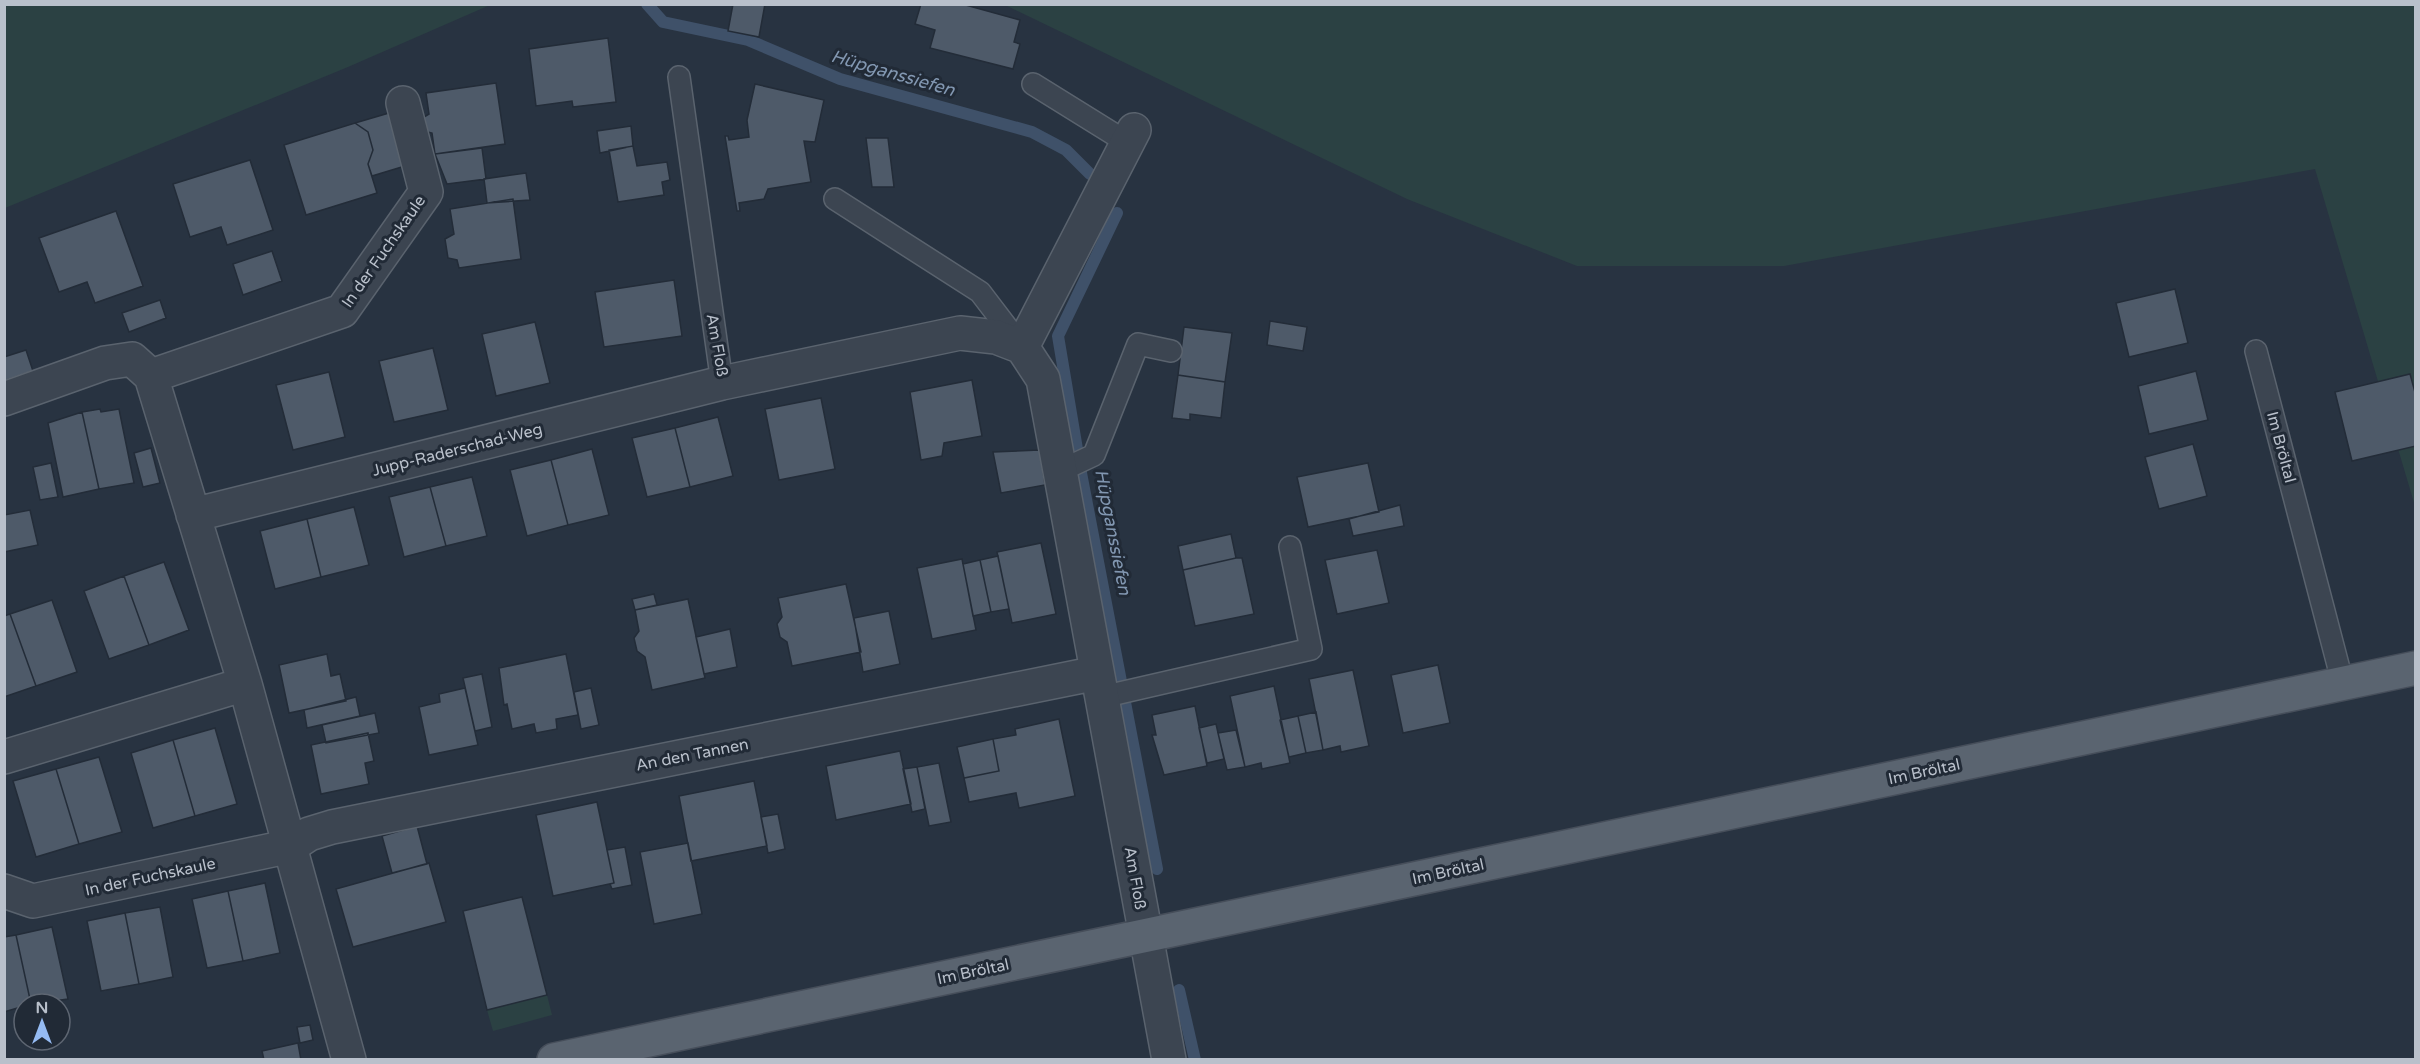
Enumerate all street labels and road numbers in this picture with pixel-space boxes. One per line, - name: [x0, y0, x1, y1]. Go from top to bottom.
- street label: In der Fuchskaule: [338, 191, 430, 312]
- street label: Am Floß: [702, 312, 732, 379]
- street label: Im Bröltal: [2262, 409, 2300, 485]
- street label: Jupp-Raderschad-Weg: [370, 419, 544, 481]
- street label: An den Tannen: [634, 734, 750, 776]
- street label: Im Bröltal: [1886, 755, 1962, 789]
- street label: Am Floß: [1120, 845, 1150, 912]
- street label: In der Fuchskaule: [83, 853, 217, 901]
- street label: Im Bröltal: [1410, 855, 1486, 889]
- street label: Im Bröltal: [935, 955, 1011, 989]

